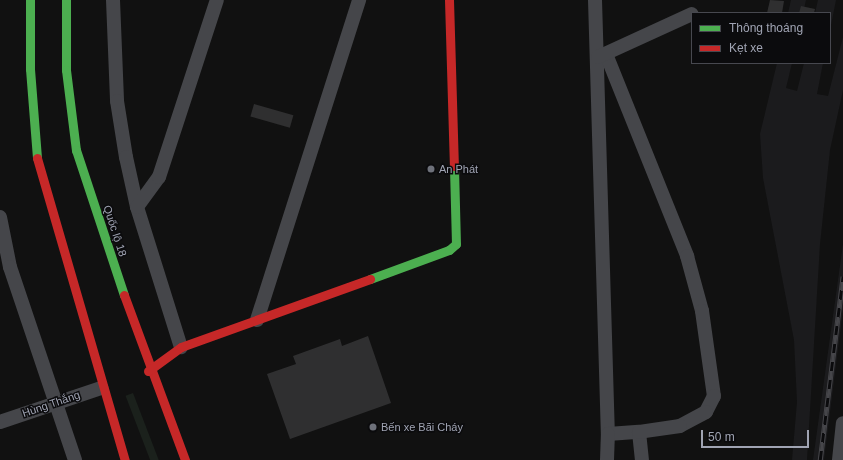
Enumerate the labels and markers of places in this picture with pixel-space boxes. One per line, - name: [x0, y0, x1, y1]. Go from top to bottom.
- place label: An Phát: [439, 162, 478, 176]
- marker: An Phát: [426, 164, 436, 174]
- place label: Bến xe Bãi Cháy: [381, 420, 463, 434]
- marker: Bến xe Bãi Cháy: [368, 422, 378, 432]

